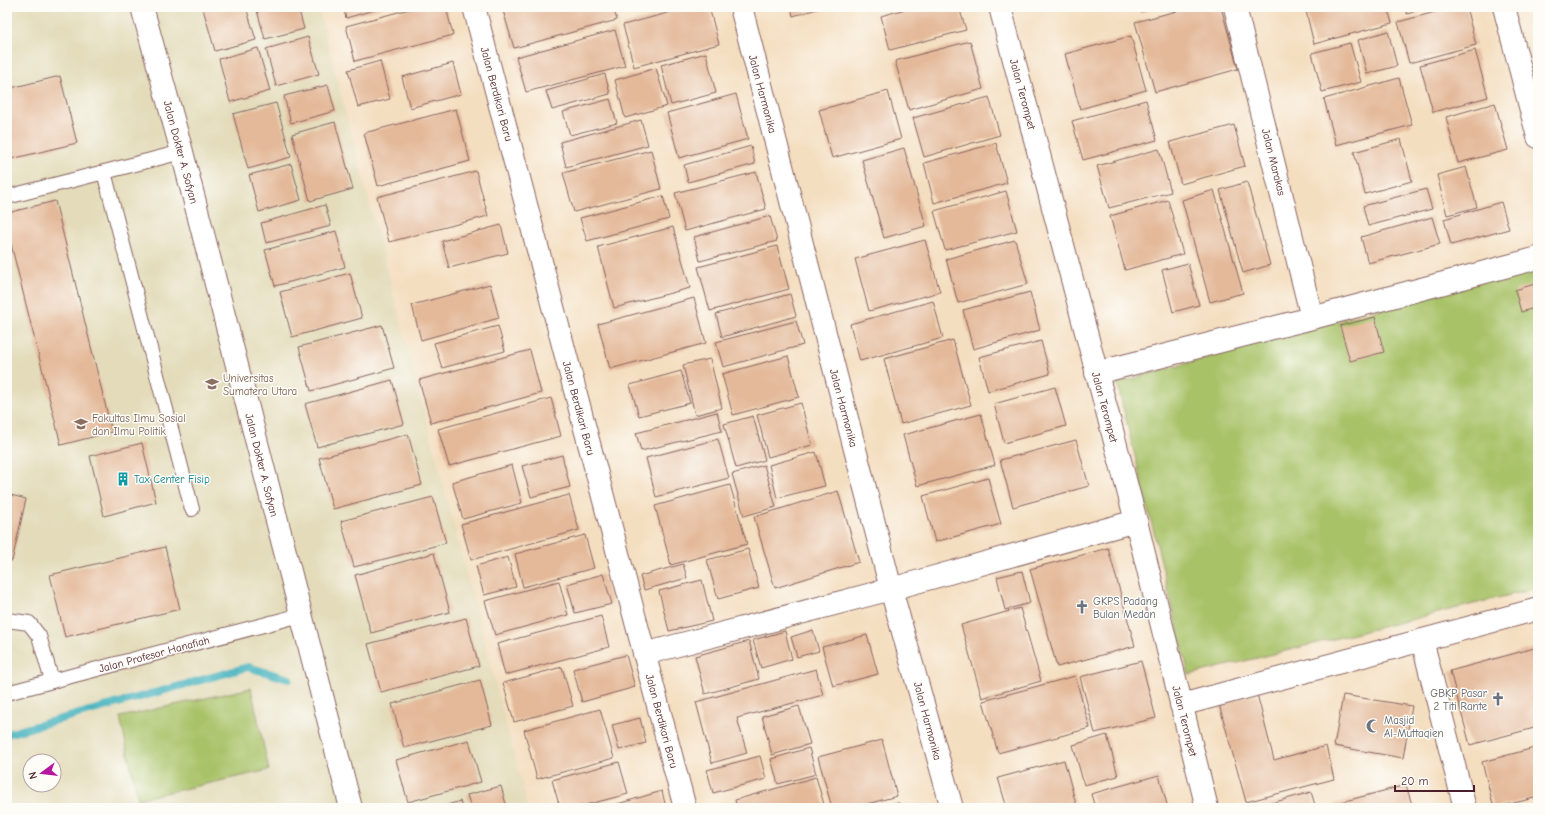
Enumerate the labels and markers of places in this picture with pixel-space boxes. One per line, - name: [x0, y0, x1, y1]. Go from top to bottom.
- place label: Universitas Sumatera Utara: [223, 372, 297, 398]
- school or university icon: Universitas Sumatera Utara: [204, 376, 220, 392]
- place label: Fakultas Ilmu Sosial dan Ilmu Politik: [92, 412, 186, 438]
- school or university icon: Fakultas Ilmu Sosial dan Ilmu Politik: [73, 416, 89, 432]
- building icon: Tax Center Fisip: [115, 471, 131, 487]
- place label: Tax Center Fisip: [134, 473, 210, 486]
- place label: GKPS Padang Bulan Medan: [1093, 595, 1158, 621]
- church icon: GKPS Padang Bulan Medan: [1074, 599, 1090, 615]
- place label: GBKP Pasar 2 Titi Rante: [1430, 687, 1488, 713]
- church icon: GBKP Pasar 2 Titi Rante: [1490, 691, 1506, 707]
- place label: Masjid Al-Muttaqien: [1384, 714, 1444, 740]
- mosque icon: Masjid Al-Muttaqien: [1365, 718, 1381, 734]

